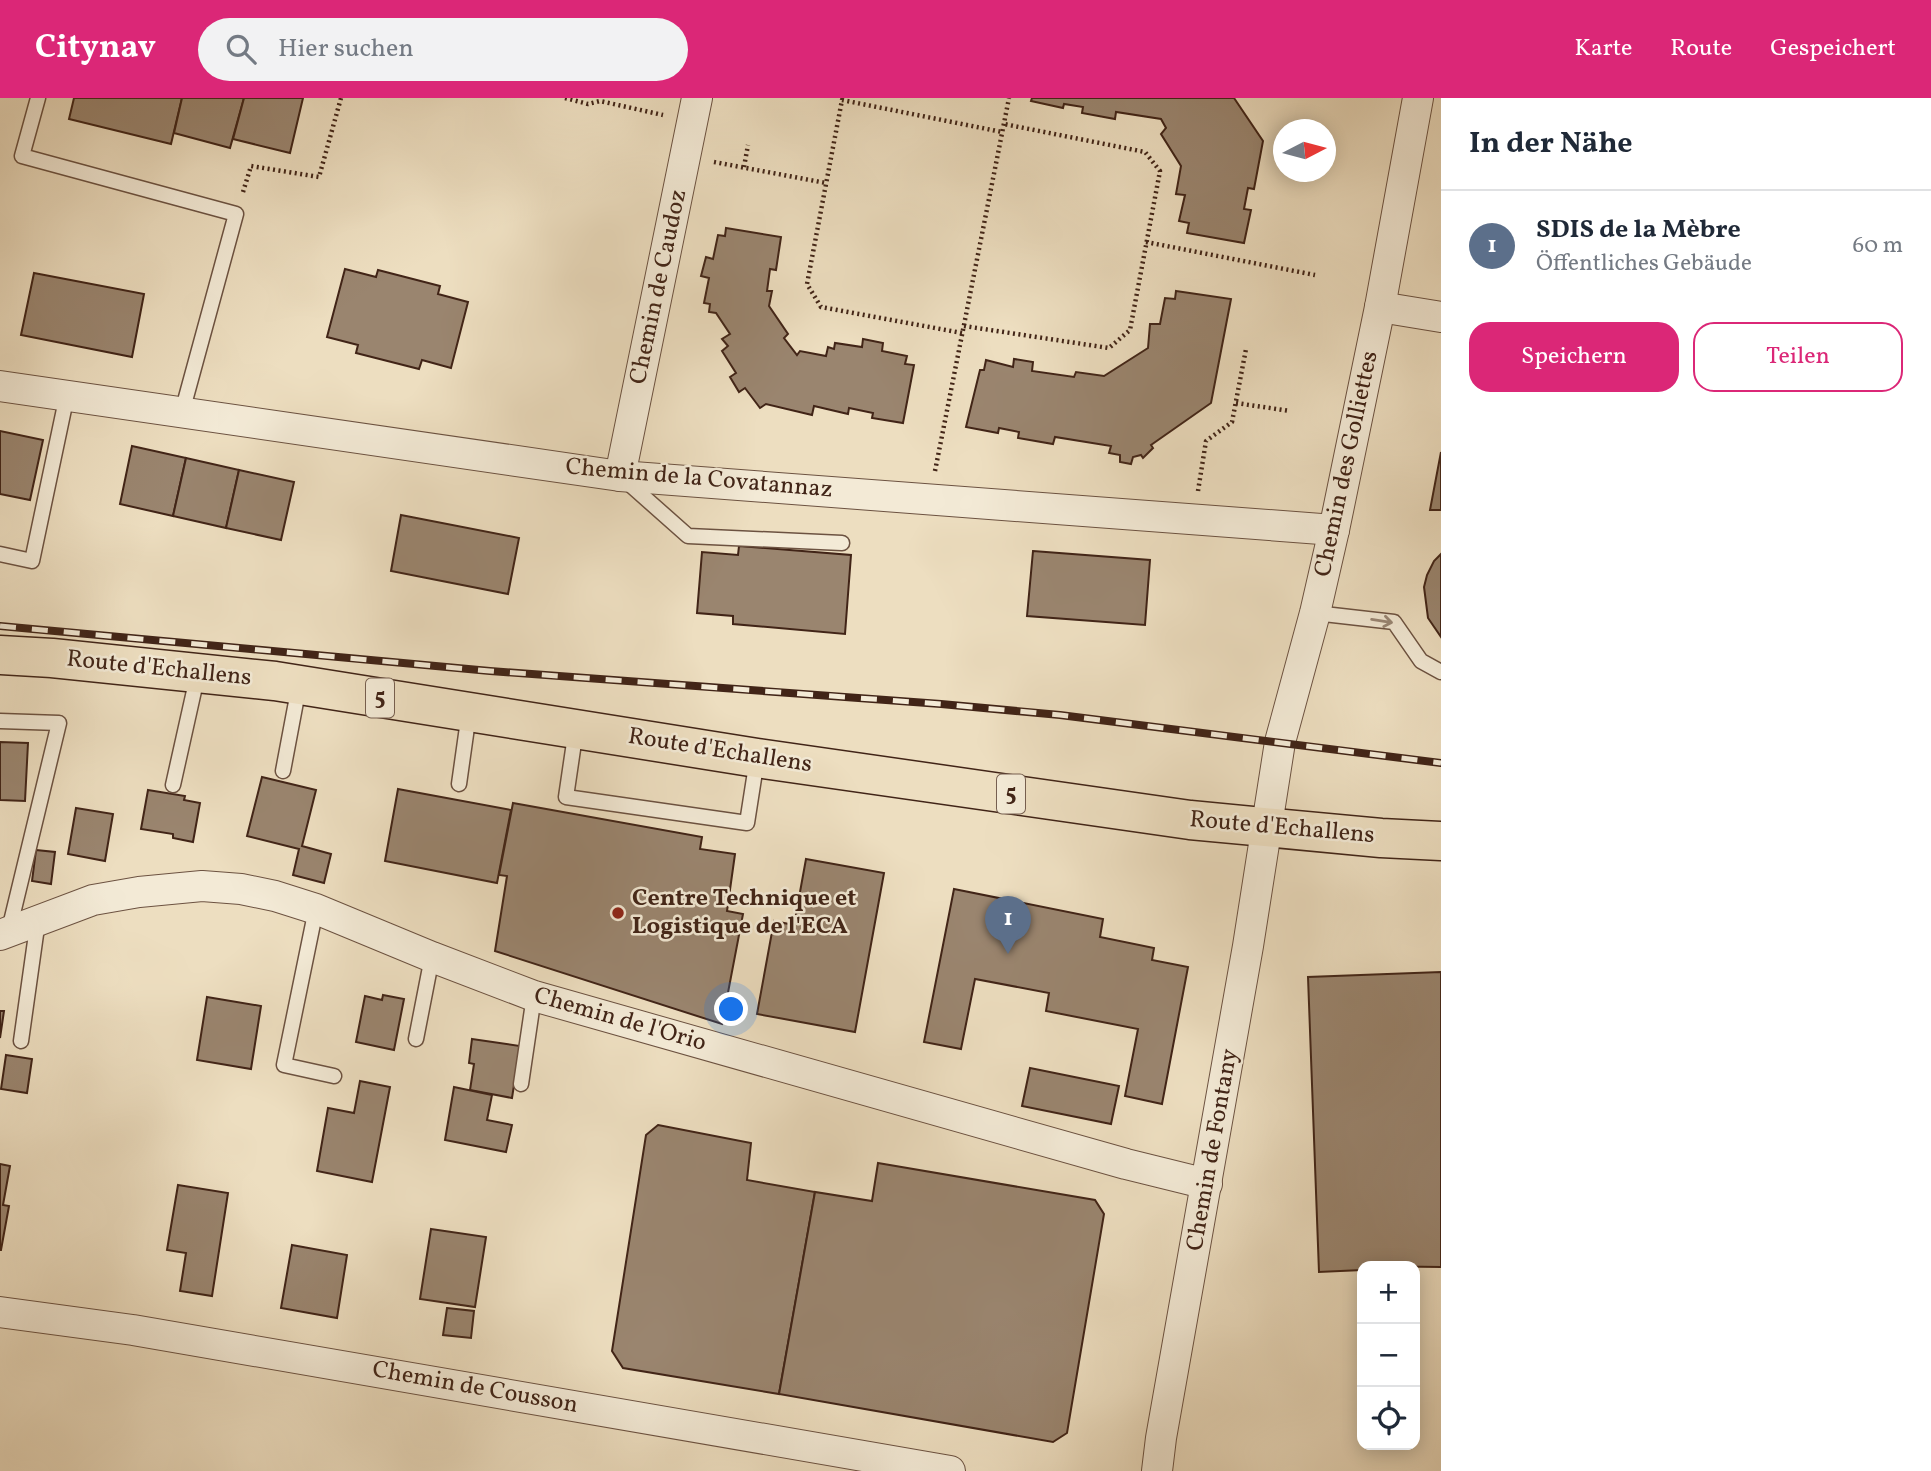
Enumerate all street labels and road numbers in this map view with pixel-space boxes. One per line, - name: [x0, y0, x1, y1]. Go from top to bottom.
- street label: Chemin de Caudoz: [622, 187, 696, 387]
- street label: Chemin des Golliettes: [1306, 348, 1388, 580]
- street label: Chemin de la Covatannaz: [564, 450, 834, 508]
- street label: Route d'Echallens: [65, 642, 253, 696]
- road number: 5: [366, 678, 394, 718]
- street label: Route d'Echallens: [626, 720, 814, 782]
- road number: 5: [997, 774, 1025, 814]
- street label: Route d'Echallens: [1188, 803, 1376, 853]
- street label: Chemin de l'Orio: [530, 979, 710, 1061]
- street label: Chemin de Fontany: [1178, 1046, 1248, 1254]
- street label: Chemin de Cousson: [369, 1353, 581, 1423]

